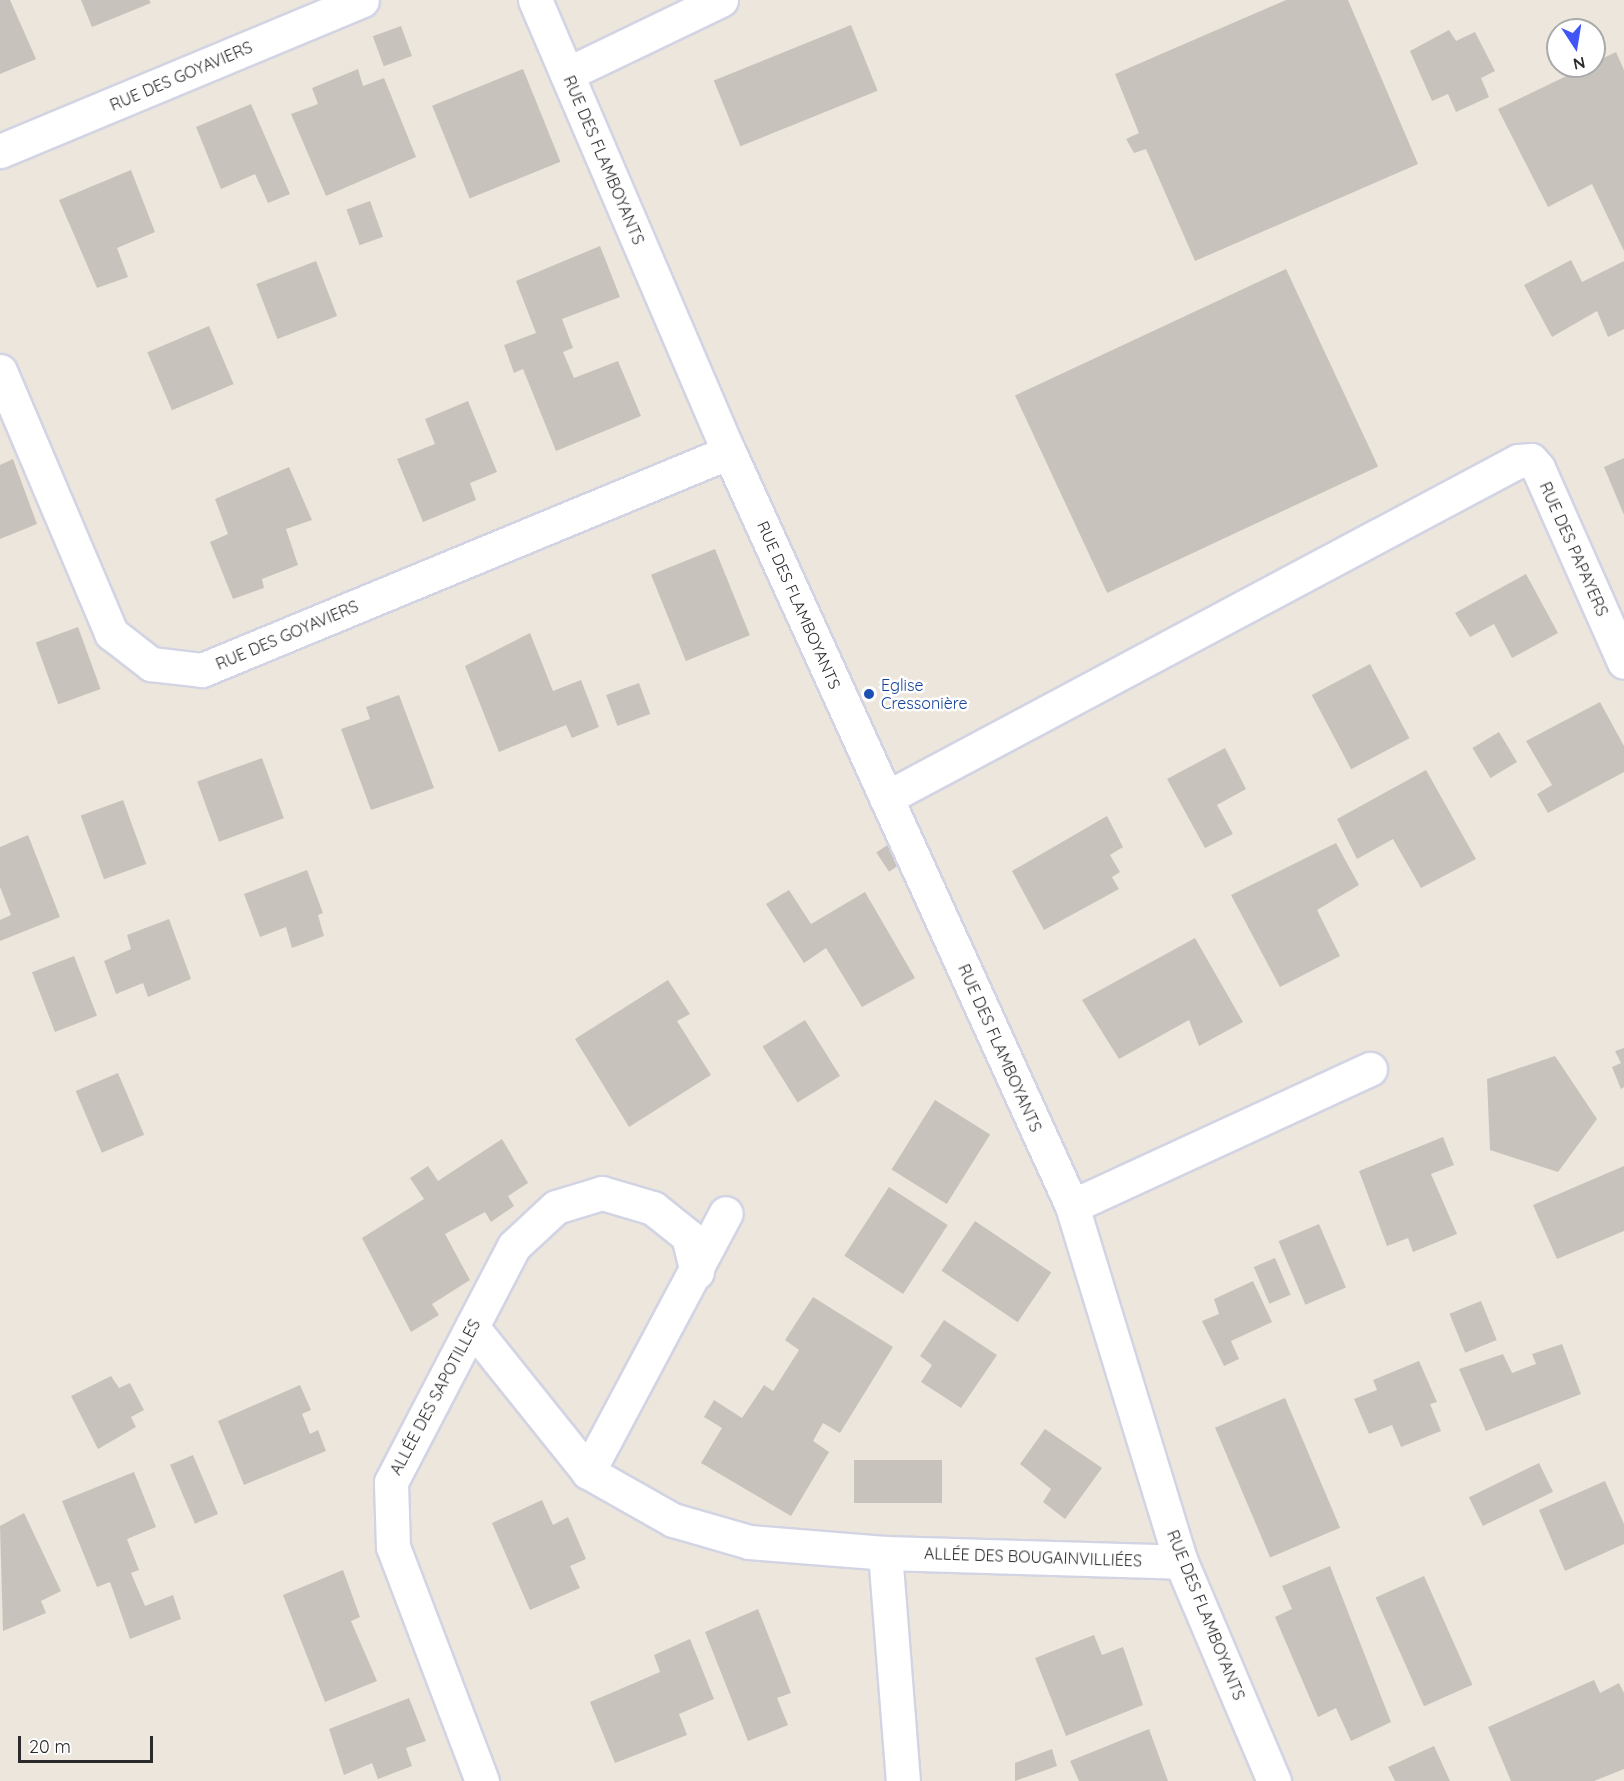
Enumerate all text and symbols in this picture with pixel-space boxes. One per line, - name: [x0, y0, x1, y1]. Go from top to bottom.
- north arrow: [1546, 18, 1606, 78]
- street label: RUE DES GOYAVIERS: [107, 37, 255, 115]
- text: N: [1572, 53, 1587, 75]
- street label: RUE DES FLAMBOYANTS: [560, 73, 648, 247]
- street label: RUE DES PAPAYERS: [1536, 479, 1612, 619]
- street label: RUE DES FLAMBOYANTS: [753, 518, 845, 692]
- street label: RUE DES GOYAVIERS: [213, 596, 361, 674]
- place label: Eglise Cressonière: [881, 675, 968, 713]
- marker: Eglise Cressonière: [862, 687, 876, 701]
- street label: RUE DES FLAMBOYANTS: [954, 961, 1046, 1135]
- street label: ALLÉE DES SAPOTILLES: [386, 1316, 484, 1478]
- street label: RUE DES FLAMBOYANTS: [1163, 1527, 1249, 1703]
- street label: ALLÉE DES BOUGAINVILLIÉES: [924, 1544, 1142, 1570]
- scale bar: [21, 1724, 156, 1762]
- text: 20 m: [29, 1735, 71, 1758]

